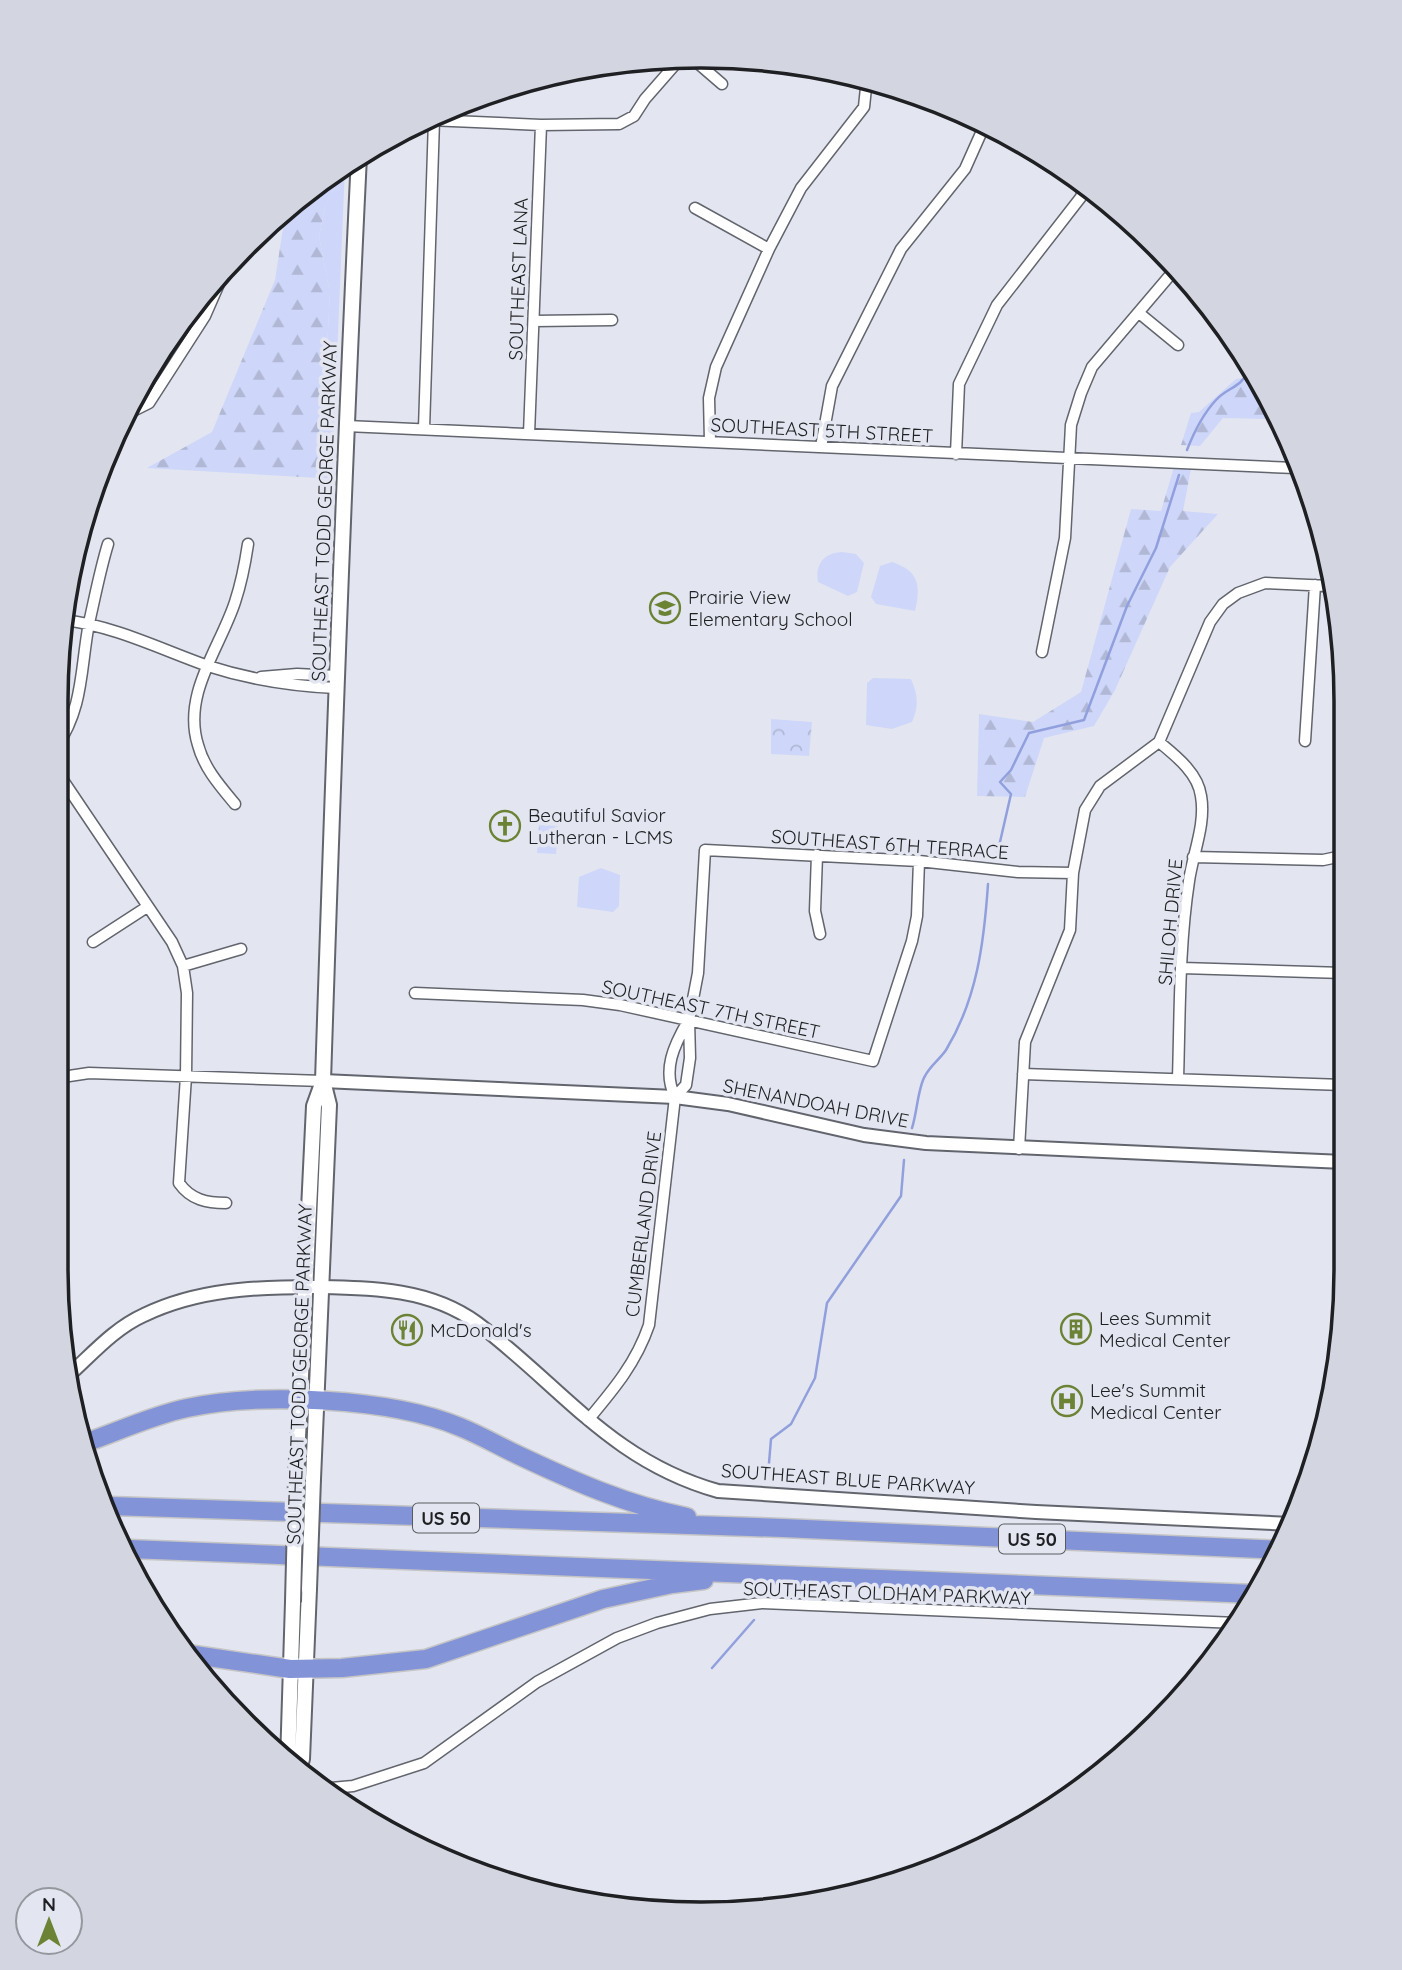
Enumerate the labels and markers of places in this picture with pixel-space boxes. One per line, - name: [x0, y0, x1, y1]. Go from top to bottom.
- place label: Prairie View Elementary School: [688, 585, 853, 631]
- school or university icon: Prairie View Elementary School: [648, 591, 682, 625]
- place label: Beautiful Savior Lutheran - LCMS: [528, 803, 673, 849]
- church icon: Beautiful Savior Lutheran - LCMS: [488, 809, 522, 843]
- place label: Lees Summit Medical Center: [1099, 1306, 1231, 1352]
- building icon: Lees Summit Medical Center: [1059, 1312, 1093, 1346]
- restaurant icon: McDonald's: [390, 1313, 424, 1347]
- place label: McDonald's: [430, 1318, 532, 1342]
- place label: Lee's Summit Medical Center: [1090, 1378, 1222, 1424]
- hospital icon: Lee's Summit Medical Center: [1050, 1384, 1084, 1418]

